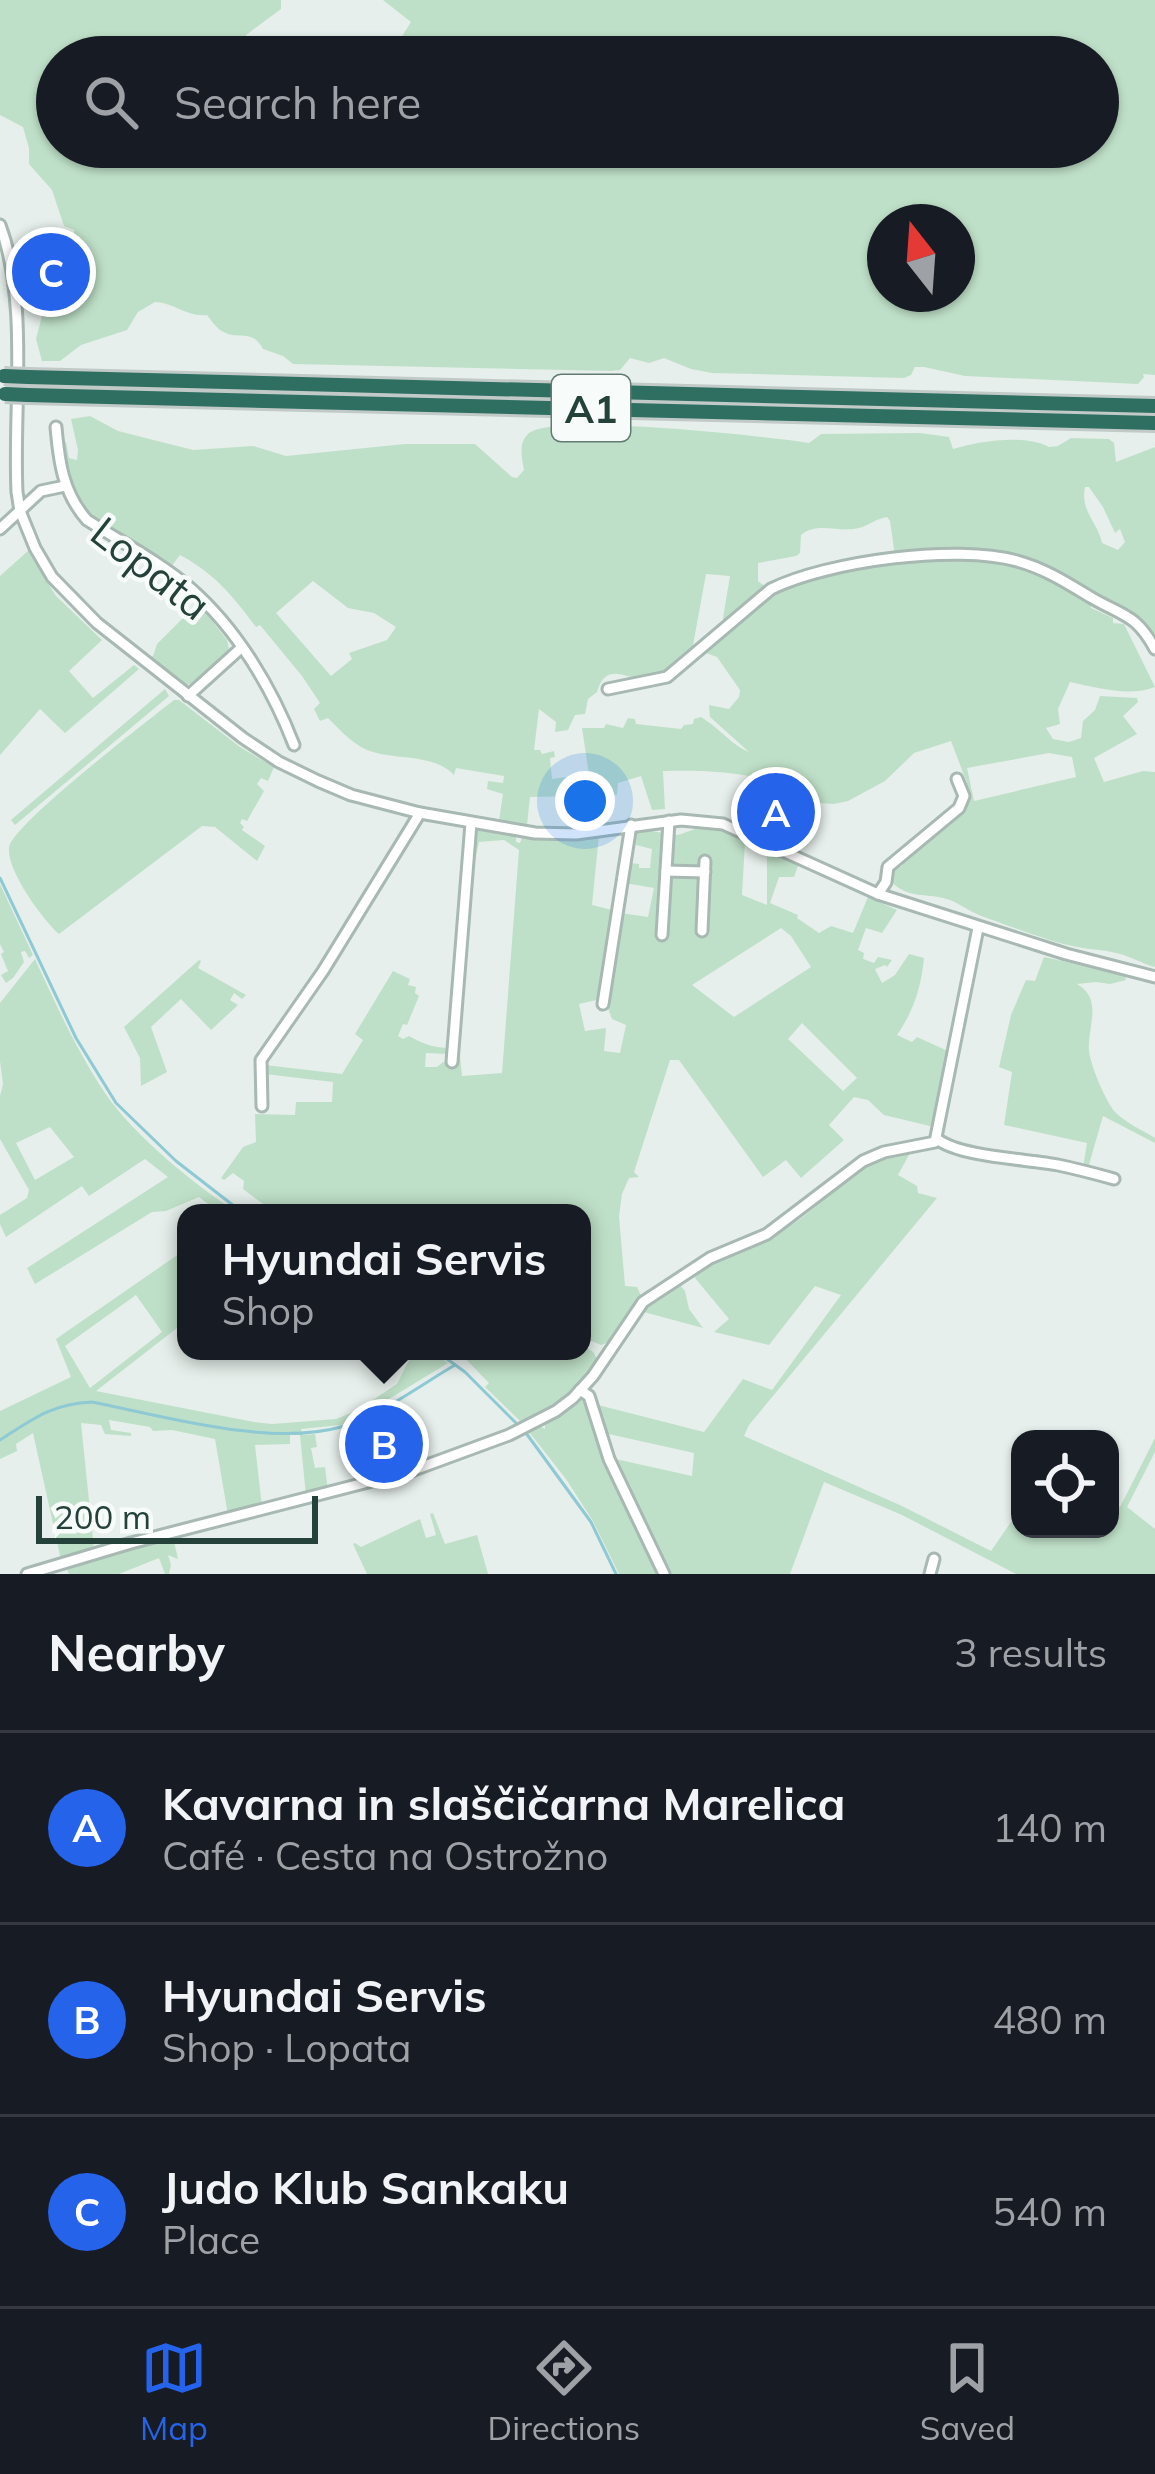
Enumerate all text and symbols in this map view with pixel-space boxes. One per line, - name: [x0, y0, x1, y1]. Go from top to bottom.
- search box: [36, 36, 1119, 168]
- icon: search: [78, 69, 144, 135]
- text: Search here: [174, 74, 421, 130]
- north arrow: [867, 204, 975, 312]
- pin: C: [12, 227, 90, 317]
- road number: A1: [552, 375, 630, 441]
- street label: Lopata: [81, 505, 221, 631]
- pin: A: [737, 767, 815, 857]
- your location: [555, 771, 615, 831]
- popup: [177, 1204, 591, 1360]
- text: Hyundai Servis: [222, 1230, 546, 1286]
- text: Shop: [222, 1286, 315, 1335]
- pin: B: [345, 1399, 423, 1489]
- map controls: [1011, 1430, 1119, 1538]
- button: locate: [1011, 1430, 1119, 1538]
- scale bar: [36, 1490, 318, 1543]
- text: 200 m: [54, 1496, 151, 1537]
- text: Nearby: [48, 1620, 225, 1684]
- text: 3 results: [954, 1628, 1107, 1677]
- text: Kavarna in slaščičarna Marelica: [162, 1775, 845, 1831]
- text: A: [72, 1803, 102, 1852]
- text: 140 m: [992, 1803, 1107, 1852]
- text: Café · Cesta na Ostrožno: [162, 1831, 608, 1880]
- text: Hyundai Servis: [162, 1967, 487, 2023]
- text: B: [74, 1995, 100, 2044]
- text: 480 m: [992, 1995, 1107, 2044]
- text: Shop · Lopata: [162, 2023, 411, 2072]
- text: Judo Klub Sankaku: [162, 2159, 569, 2215]
- text: C: [74, 2187, 100, 2236]
- text: 540 m: [992, 2187, 1107, 2236]
- text: Place: [162, 2215, 260, 2264]
- tab: Map: [140, 2335, 208, 2448]
- tab: Directions: [488, 2335, 640, 2448]
- tab: Saved: [920, 2335, 1015, 2448]

